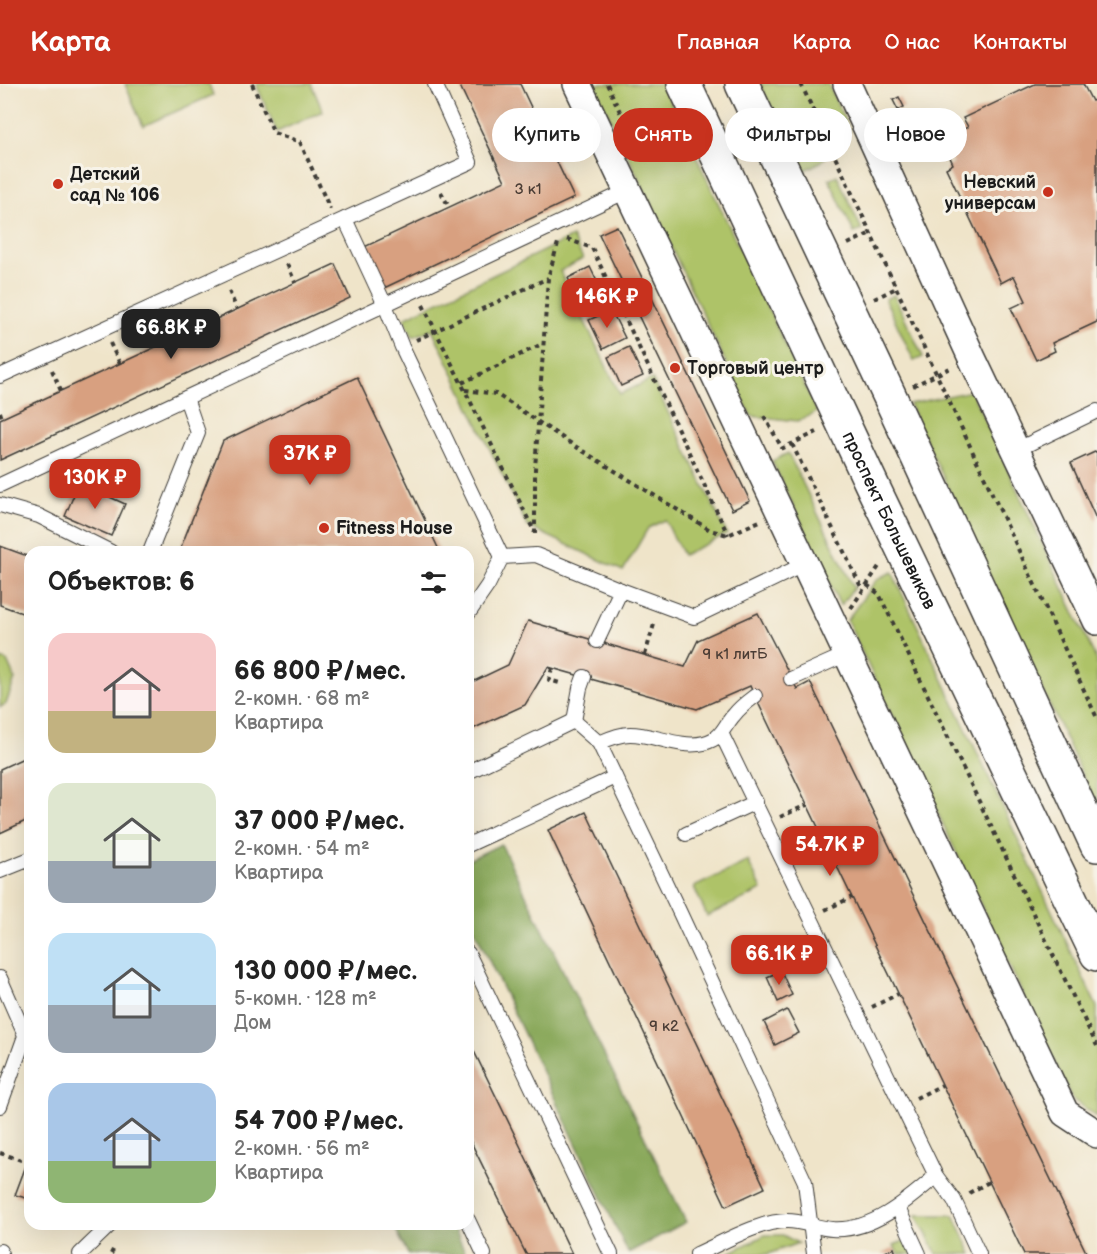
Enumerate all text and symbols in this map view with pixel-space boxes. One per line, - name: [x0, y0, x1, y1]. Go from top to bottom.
- text: Карта: [30, 26, 110, 59]
- text: Главная: [676, 30, 759, 55]
- text: Карта: [792, 30, 851, 55]
- text: О нас: [884, 30, 940, 55]
- text: Контакты: [973, 30, 1067, 55]
- chip: Купить: [492, 108, 601, 162]
- chip: Снять: [613, 108, 713, 162]
- chip: Фильтры: [725, 108, 852, 162]
- chip: Новое: [864, 108, 967, 162]
- place label: Детский сад № 106: [70, 164, 160, 206]
- place label: Невский универсам: [945, 172, 1036, 214]
- marker: Детский сад № 106: [51, 177, 65, 191]
- house number: 3 к1: [514, 180, 542, 199]
- marker: Невский универсам: [1041, 185, 1055, 199]
- pin: 146K ₽: [558, 278, 656, 329]
- text: 146K ₽: [576, 285, 638, 309]
- pin: 66.8K ₽: [116, 309, 226, 360]
- text: 66.8K ₽: [135, 316, 207, 340]
- place label: Торговый центр: [687, 358, 824, 379]
- marker: Торговый центр: [668, 361, 682, 375]
- street label: проспект Большевиков: [838, 428, 941, 613]
- pin: 37K ₽: [268, 435, 352, 486]
- text: 37K ₽: [283, 442, 337, 466]
- pin: 130K ₽: [46, 459, 144, 510]
- text: 130K ₽: [63, 466, 127, 490]
- place label: Fitness House: [336, 518, 453, 539]
- marker: Fitness House: [317, 521, 331, 535]
- icon: filters: [417, 566, 450, 599]
- text: Объектов: 6: [48, 567, 195, 598]
- house number: 9 к1 литБ: [703, 645, 768, 664]
- text: 66 800 ₽/мес.: [234, 656, 406, 687]
- icon: home: [96, 657, 168, 729]
- text: 2-комн. · 68 m²: [234, 687, 370, 711]
- text: Квартира: [234, 711, 324, 735]
- text: 37 000 ₽/мес.: [234, 806, 404, 837]
- icon: home: [96, 807, 168, 879]
- pin: 54.7K ₽: [775, 826, 885, 877]
- text: 54.7K ₽: [795, 833, 865, 857]
- text: 2-комн. · 54 m²: [234, 837, 370, 861]
- text: Квартира: [234, 861, 324, 885]
- pin: 66.1K ₽: [724, 935, 834, 986]
- text: 66.1K ₽: [745, 942, 813, 966]
- text: 130 000 ₽/мес.: [234, 956, 417, 987]
- icon: home: [96, 957, 168, 1029]
- text: 5-комн. · 128 m²: [234, 987, 377, 1011]
- text: Дом: [234, 1011, 272, 1035]
- house number: 9 к2: [649, 1017, 679, 1036]
- text: 54 700 ₽/мес.: [234, 1106, 403, 1137]
- icon: home: [96, 1107, 168, 1179]
- text: 2-комн. · 56 m²: [234, 1137, 370, 1161]
- text: Квартира: [234, 1161, 324, 1185]

